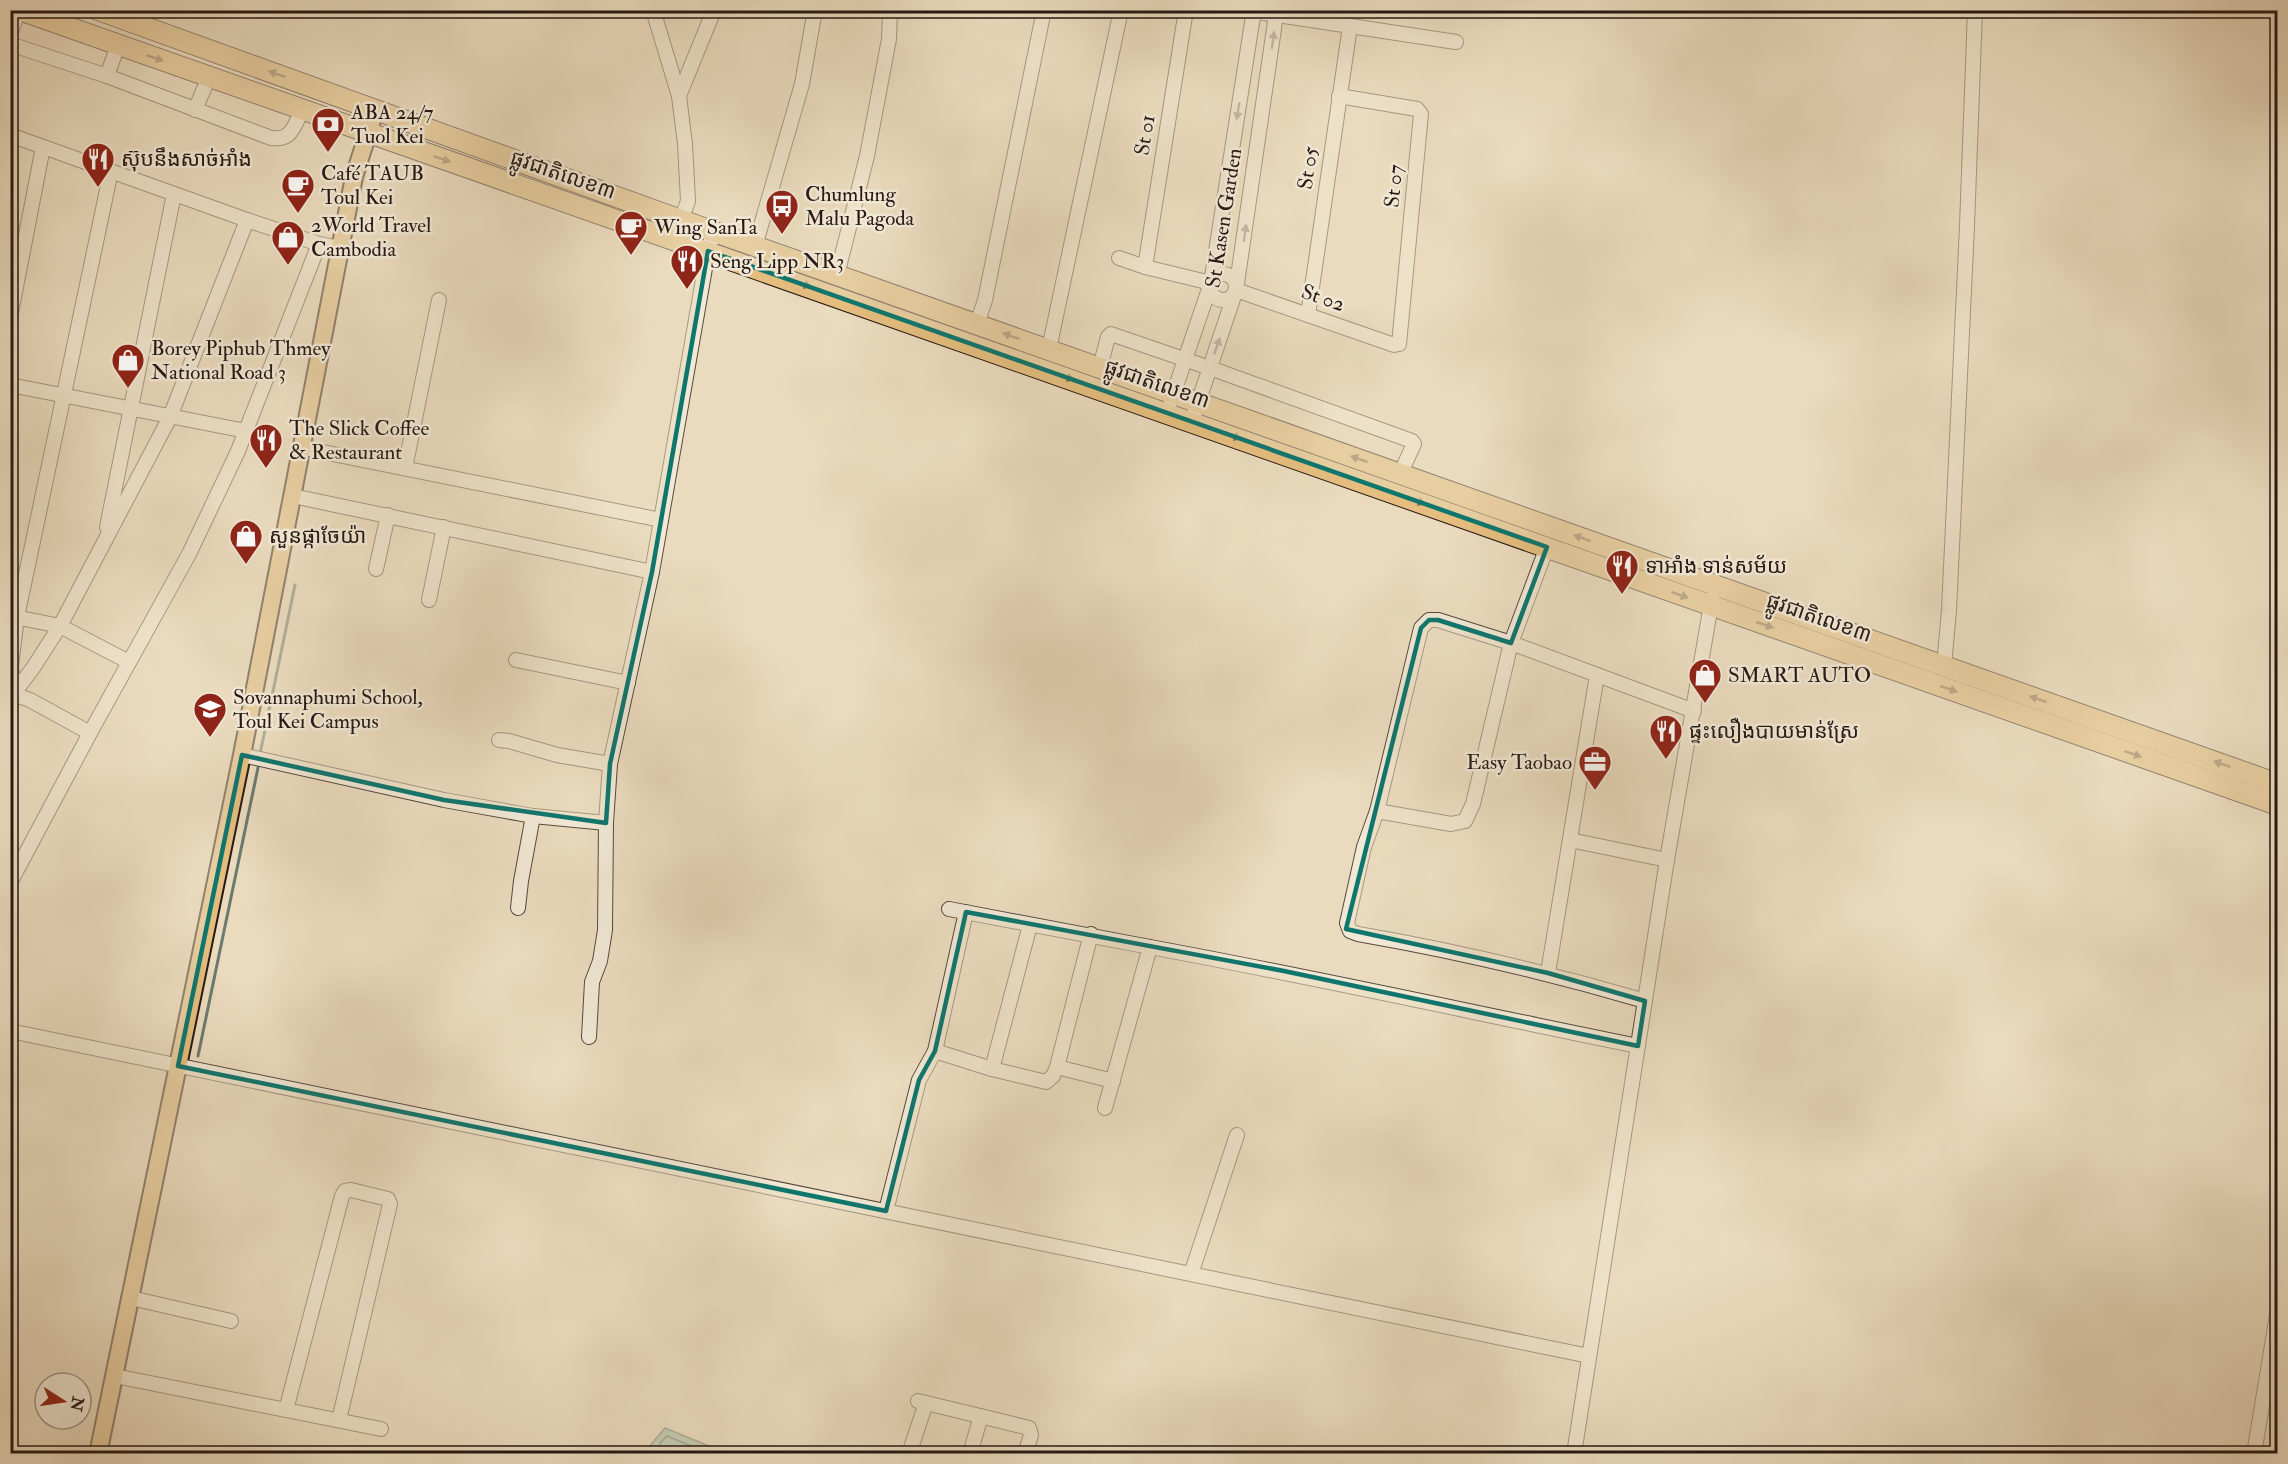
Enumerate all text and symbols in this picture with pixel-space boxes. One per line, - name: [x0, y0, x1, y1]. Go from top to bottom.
- one-way arrow: [1268, 30, 1277, 49]
- one-way arrow: [146, 53, 164, 63]
- one-way arrow: [268, 68, 286, 78]
- place label: ABA 24/7 Tuol Kei: [350, 99, 434, 150]
- one-way arrow: [1234, 102, 1243, 121]
- bank icon: ABA 24/7 Tuol Kei: [310, 106, 346, 153]
- street label: St 01: [1128, 113, 1162, 157]
- restaurant icon: ស៊ុបនឹងសាច់អាំង: [80, 141, 116, 188]
- street label: ផ្លូវជាតិលេខ៣: [505, 144, 619, 211]
- street label: St 05: [1292, 144, 1324, 191]
- place label: ស៊ុបនឹងសាច់អាំង: [121, 146, 252, 173]
- street label: St Kasen Garden: [1200, 146, 1248, 290]
- one-way arrow: [433, 154, 451, 164]
- place label: Café TAUB Toul Kei: [321, 160, 424, 211]
- street label: St 07: [1378, 163, 1410, 209]
- cafe icon: Café TAUB Toul Kei: [280, 167, 316, 214]
- place label: Chumlung Malu Pagoda: [805, 181, 915, 232]
- bus stop icon: Chumlung Malu Pagoda: [764, 188, 800, 235]
- cafe icon: Wing SanTa: [613, 209, 649, 256]
- place label: 2World Travel Cambodia: [311, 212, 432, 263]
- place label: Wing SanTa: [653, 214, 758, 241]
- shop icon: 2World Travel Cambodia: [270, 219, 306, 266]
- one-way arrow: [1240, 223, 1249, 242]
- restaurant icon: Seng Lipp NR3: [669, 243, 705, 290]
- place label: Seng Lipp NR3: [710, 248, 844, 275]
- street label: St 02: [1298, 278, 1348, 318]
- one-way arrow: [794, 280, 812, 290]
- one-way arrow: [1002, 331, 1020, 341]
- place label: Borey Piphub Thmey National Road 3: [151, 335, 331, 386]
- one-way arrow: [1213, 337, 1223, 355]
- shop icon: Borey Piphub Thmey National Road 3: [110, 342, 146, 389]
- street label: ផ្លូវជាតិលេខ៣: [1099, 353, 1213, 420]
- one-way arrow: [1057, 373, 1075, 383]
- place label: The Slick Coffee & Restaurant: [289, 415, 430, 466]
- restaurant icon: The Slick Coffee & Restaurant: [248, 422, 284, 469]
- one-way arrow: [1224, 432, 1242, 442]
- one-way arrow: [1349, 454, 1367, 464]
- one-way arrow: [1408, 497, 1426, 507]
- shop icon: សួនផ្កាចែយ៉ា: [228, 518, 264, 565]
- place label: សួនផ្កាចែយ៉ា: [269, 523, 366, 550]
- one-way arrow: [1573, 533, 1591, 542]
- restaurant icon: ទាអាំង ទាន់សម័យ: [1604, 548, 1640, 595]
- place label: ទាអាំង ទាន់សម័យ: [1645, 553, 1787, 580]
- street label: ផ្លូវជាតិលេខ៣: [1761, 587, 1875, 654]
- one-way arrow: [1671, 590, 1689, 600]
- one-way arrow: [1756, 620, 1774, 630]
- shop icon: SMART AUTO: [1687, 657, 1723, 704]
- place label: SMART AUTO: [1728, 662, 1871, 689]
- place label: Sovannaphumi School, Toul Kei Campus: [233, 684, 423, 735]
- one-way arrow: [1940, 685, 1958, 695]
- school or university icon: Sovannaphumi School, Toul Kei Campus: [192, 691, 228, 738]
- one-way arrow: [2029, 694, 2047, 704]
- restaurant icon: ផ្ទះលឿងបាយមាន់ស្រែ: [1648, 713, 1684, 760]
- place label: ផ្ទះលឿងបាយមាន់ស្រែ: [1689, 717, 1859, 745]
- office icon: Easy Taobao: [1577, 744, 1613, 791]
- place label: Easy Taobao: [1466, 749, 1572, 776]
- one-way arrow: [2124, 750, 2142, 760]
- one-way arrow: [2213, 759, 2231, 769]
- north arrow: [33, 1371, 93, 1431]
- text: N: [65, 1394, 88, 1414]

